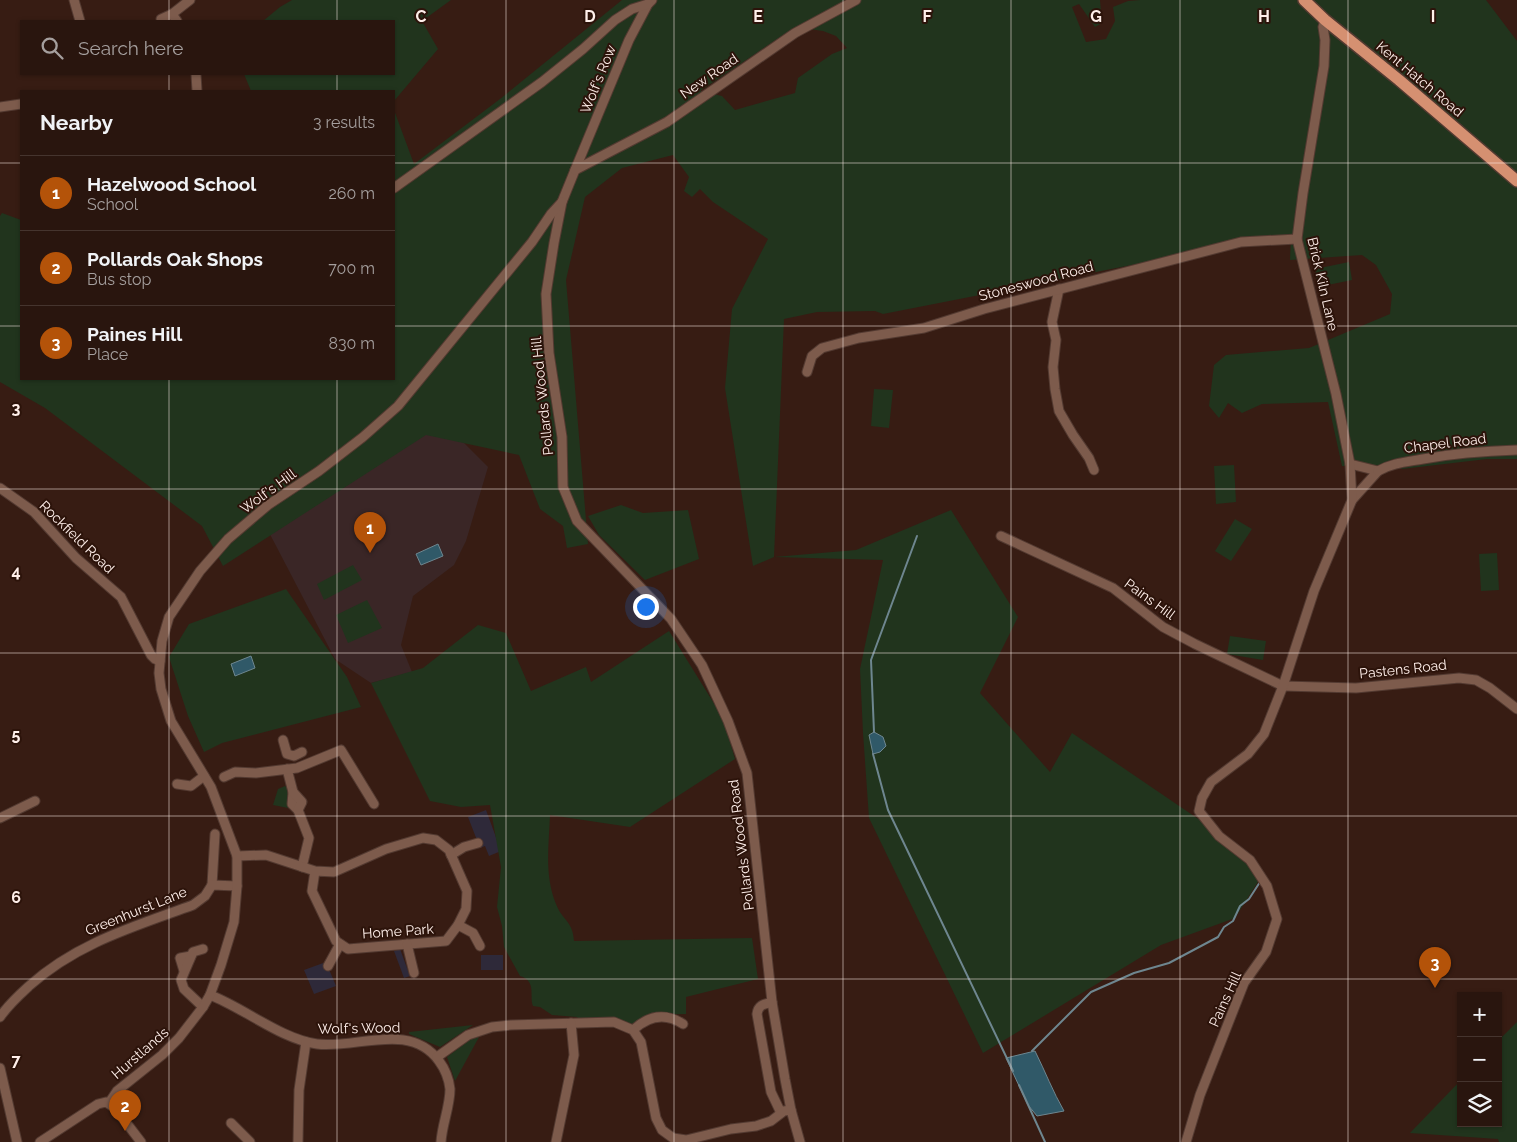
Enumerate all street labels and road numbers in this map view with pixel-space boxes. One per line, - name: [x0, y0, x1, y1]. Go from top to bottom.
- street label: Kent Hatch Road: [1373, 38, 1467, 120]
- street label: Wolf's Row: [577, 42, 619, 116]
- street label: New Road: [677, 50, 741, 102]
- street label: Brick Kiln Lane: [1304, 236, 1342, 332]
- street label: Stoneswood Road: [977, 258, 1095, 304]
- street label: Pollards Wood Hill: [528, 336, 556, 456]
- street label: Chapel Road: [1403, 430, 1487, 456]
- street label: Wolf's Hill: [237, 465, 299, 517]
- street label: Rockfield Road: [36, 497, 118, 577]
- street label: Pains Hill: [1122, 575, 1179, 623]
- street label: Pastens Road: [1358, 656, 1448, 682]
- street label: Pollards Wood Road: [725, 779, 757, 911]
- street label: Greenhurst Lane: [83, 883, 189, 939]
- street label: Home Park: [362, 920, 435, 941]
- street label: Pains Hill: [1206, 969, 1244, 1029]
- street label: Wolf's Wood: [318, 1019, 400, 1037]
- street label: Hurstlands: [108, 1024, 172, 1082]

